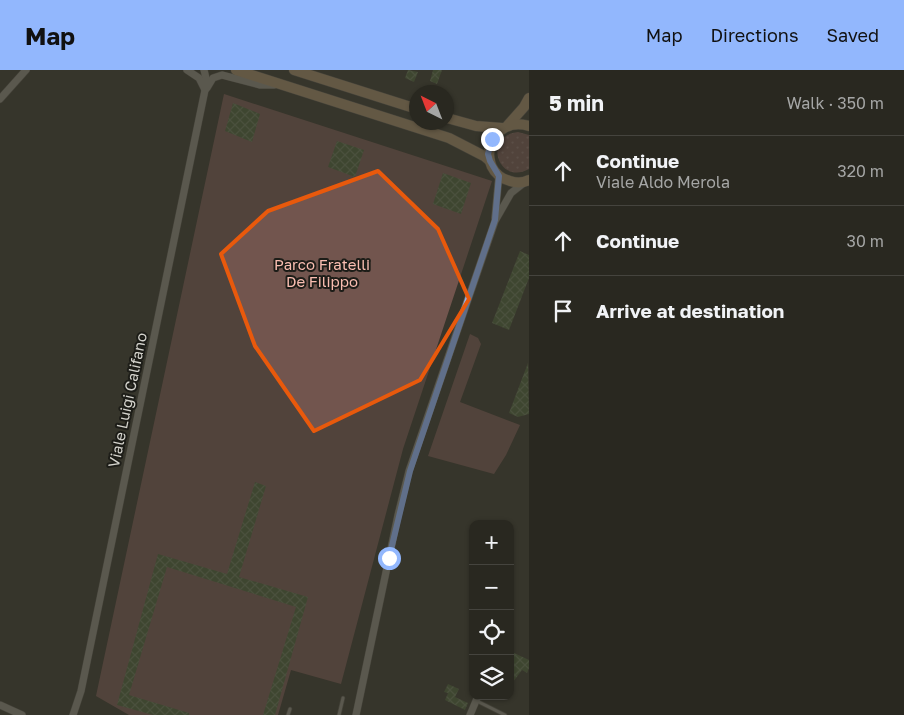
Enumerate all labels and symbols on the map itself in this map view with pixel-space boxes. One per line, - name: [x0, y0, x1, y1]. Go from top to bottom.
- north arrow: [409, 85, 454, 130]
- route end: [481, 128, 504, 151]
- park label: Parco Fratelli De Filippo: [274, 255, 370, 290]
- street label: Viale Luigi Califano: [104, 331, 150, 469]
- route start: [378, 547, 401, 570]

